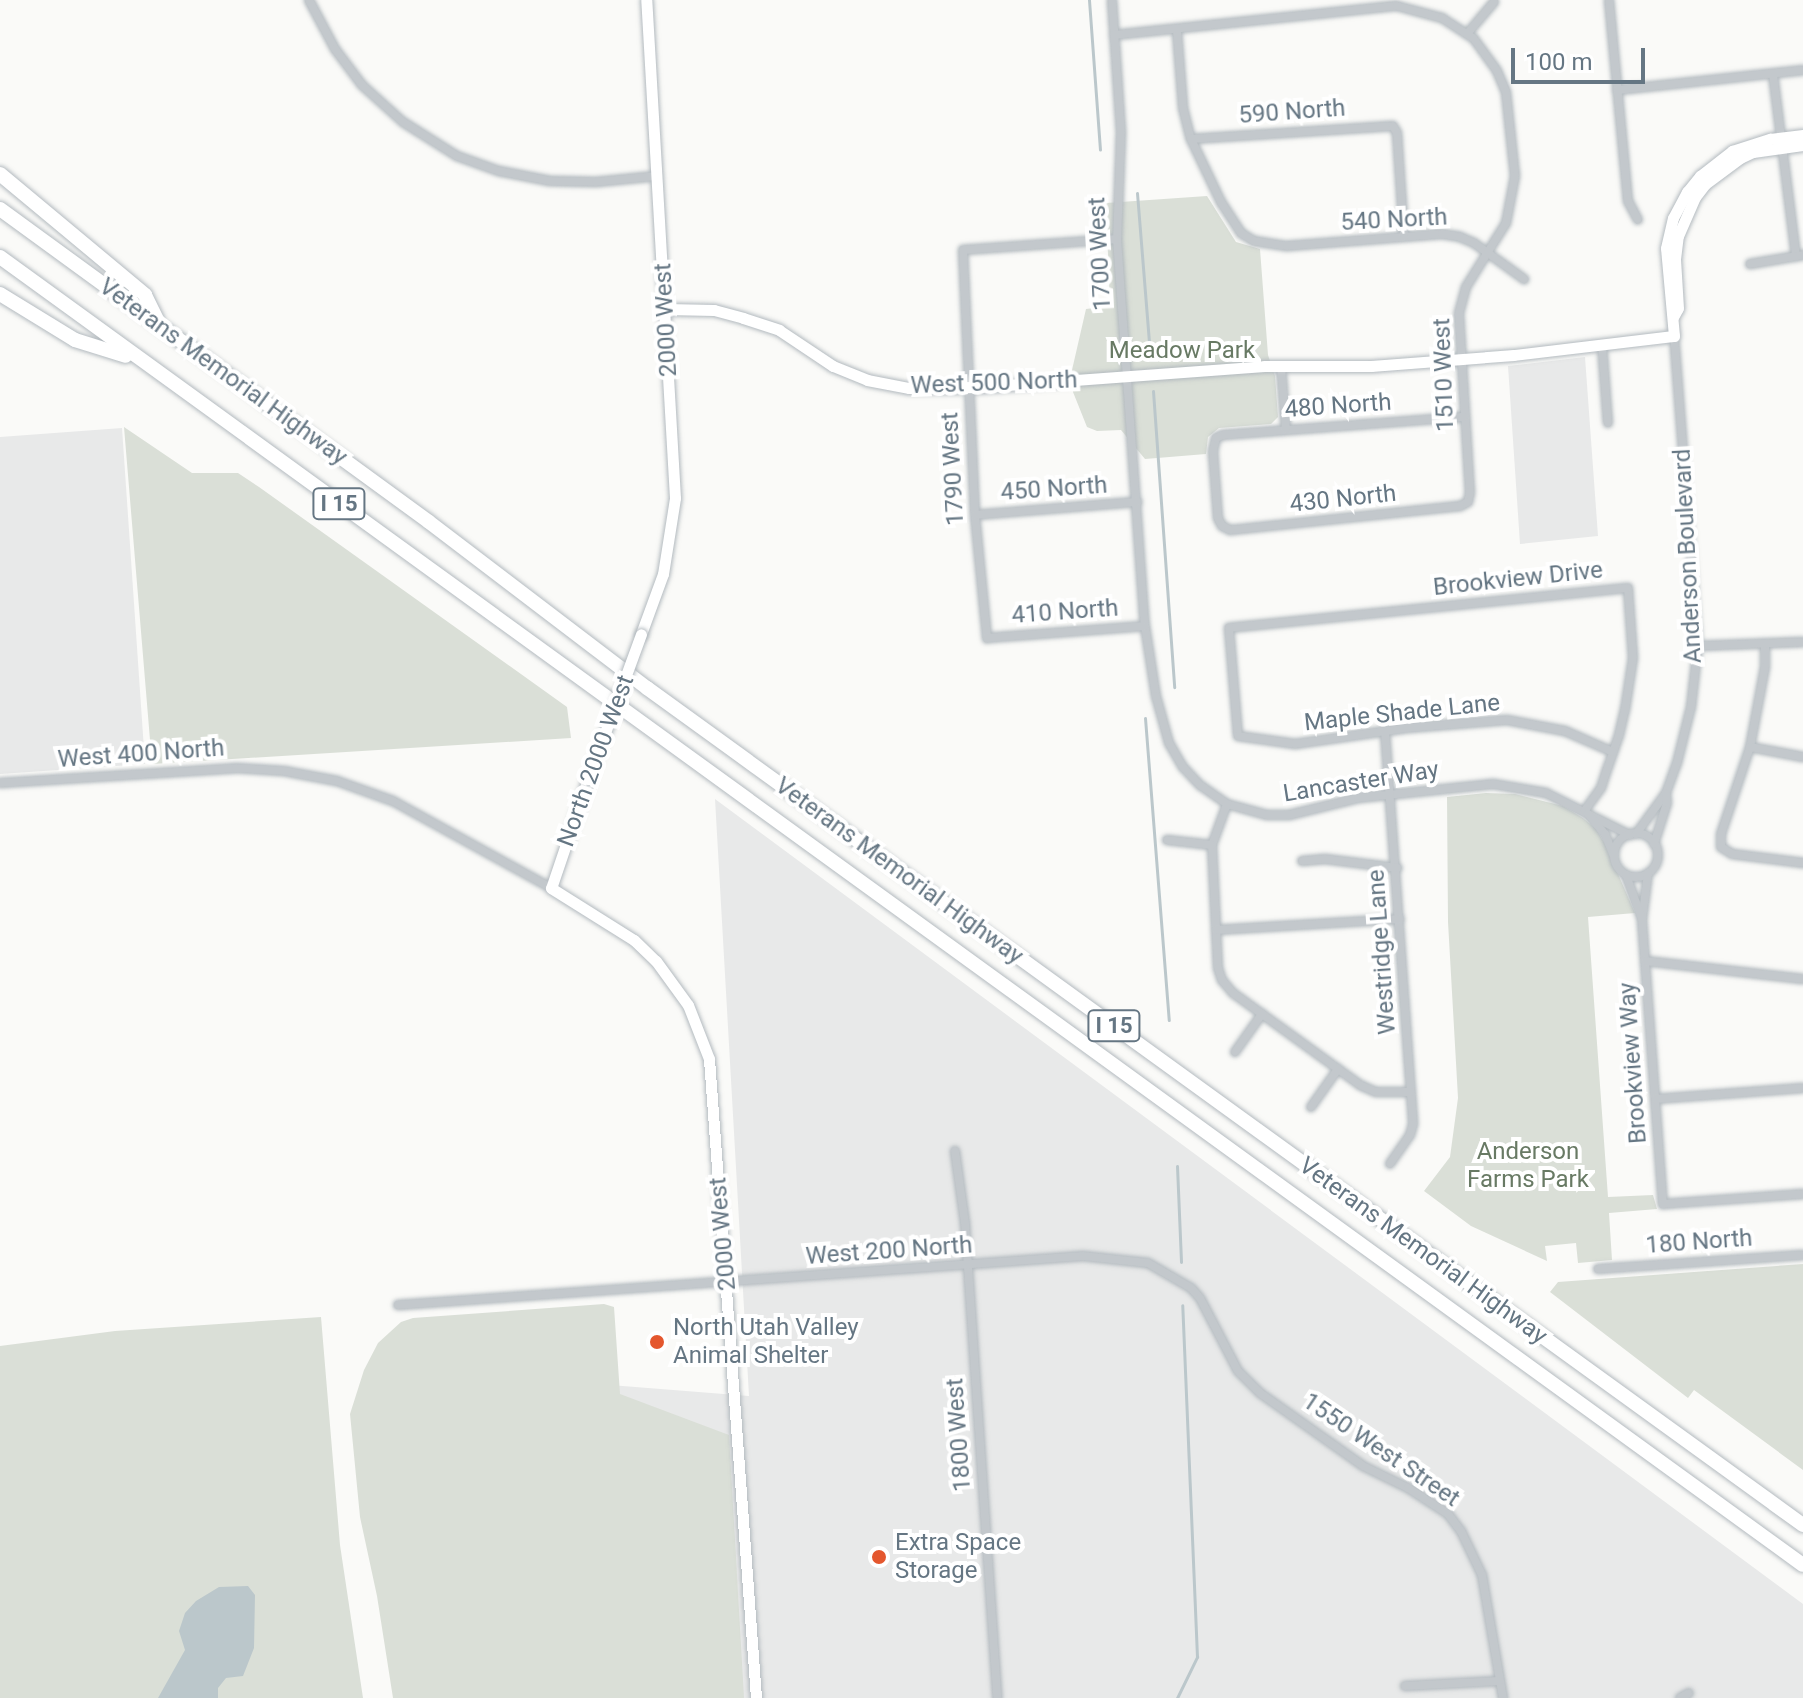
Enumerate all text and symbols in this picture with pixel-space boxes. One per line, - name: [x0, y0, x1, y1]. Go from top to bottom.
- scale bar: [1515, 32, 1649, 82]
- text: 100 m: [1525, 48, 1592, 76]
- street label: 590 North: [1238, 94, 1346, 130]
- street label: 1700 West: [1083, 196, 1117, 312]
- street label: 540 North: [1340, 203, 1448, 237]
- street label: 2000 West: [649, 262, 683, 378]
- street label: Veterans Memorial Highway: [93, 272, 353, 472]
- street label: 1510 West: [1428, 318, 1460, 432]
- park label: Meadow Park: [1109, 337, 1255, 365]
- street label: West 500 North: [910, 366, 1078, 400]
- street label: 480 North: [1284, 388, 1392, 424]
- street label: 1790 West: [936, 411, 970, 527]
- street label: Anderson Boulevard: [1668, 448, 1708, 664]
- street label: 450 North: [1000, 471, 1108, 507]
- street label: 430 North: [1288, 479, 1398, 519]
- road number: I 15: [311, 486, 367, 522]
- street label: Brookview Drive: [1432, 556, 1604, 602]
- street label: 410 North: [1011, 594, 1119, 630]
- street label: North 2000 West: [552, 671, 640, 851]
- street label: Maple Shade Lane: [1303, 688, 1501, 738]
- street label: West 400 North: [57, 734, 225, 774]
- street label: Lancaster Way: [1281, 755, 1441, 809]
- street label: Veterans Memorial Highway: [769, 771, 1029, 971]
- street label: Westridge Lane: [1362, 868, 1402, 1036]
- street label: Brookview Way: [1613, 981, 1653, 1145]
- road number: I 15: [1086, 1008, 1142, 1044]
- park label: Anderson Farms Park: [1467, 1138, 1589, 1194]
- street label: Veterans Memorial Highway: [1293, 1151, 1553, 1351]
- street label: 2000 West: [704, 1176, 742, 1292]
- street label: 180 North: [1645, 1224, 1753, 1260]
- street label: West 200 North: [805, 1231, 973, 1271]
- place label: North Utah Valley Animal Shelter: [673, 1314, 859, 1370]
- marker: North Utah Valley Animal Shelter: [648, 1333, 666, 1351]
- street label: 1800 West: [941, 1377, 977, 1493]
- street label: 1550 West Street: [1297, 1387, 1465, 1513]
- place label: Extra Space Storage: [895, 1529, 1021, 1585]
- marker: Extra Space Storage: [870, 1548, 888, 1566]

